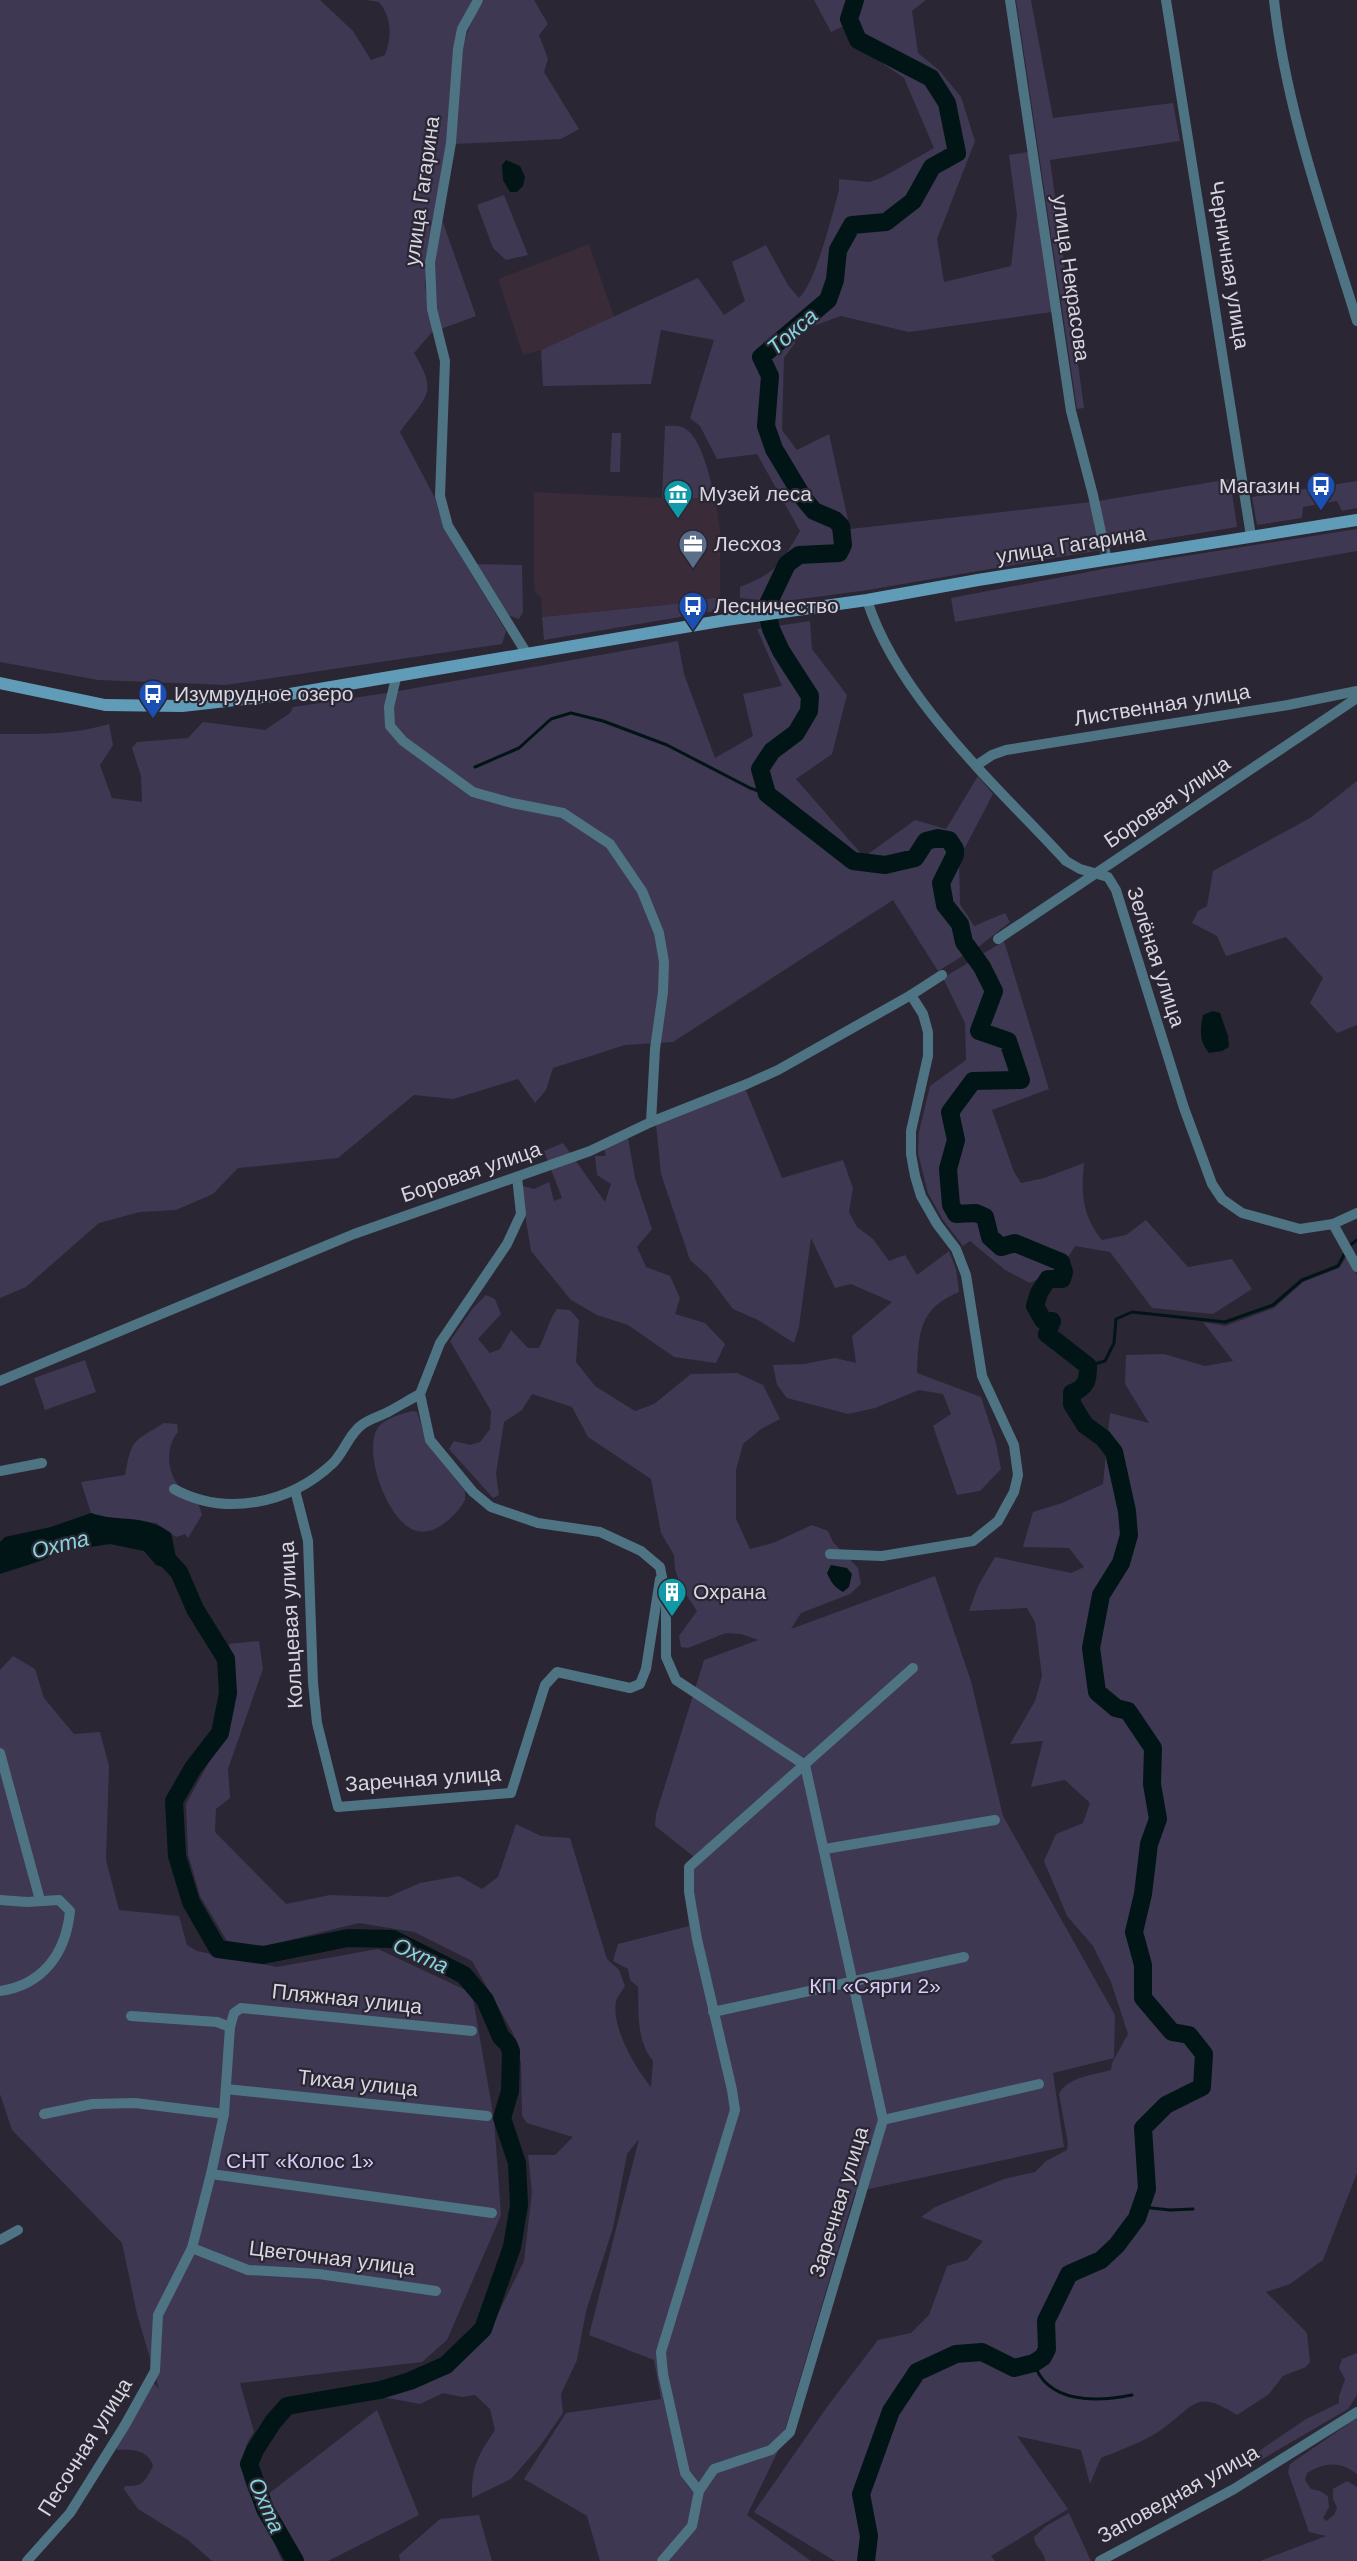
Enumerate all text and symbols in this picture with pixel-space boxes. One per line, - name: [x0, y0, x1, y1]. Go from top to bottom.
- street label: улица Гагарина: [400, 114, 443, 267]
- street label: Черничная улица: [1205, 179, 1254, 351]
- street label: улица Некрасова: [1048, 193, 1095, 363]
- water label: Токса: [762, 303, 823, 360]
- bus stop icon: Магазин: [1305, 470, 1337, 512]
- place label: Магазин: [1219, 474, 1300, 497]
- museum icon: Музей леса: [662, 478, 694, 520]
- place label: Музей леса: [699, 482, 812, 505]
- street label: улица Гагарина: [995, 521, 1148, 568]
- office icon: Лесхоз: [677, 528, 709, 570]
- place label: Лесхоз: [714, 532, 781, 555]
- bus stop icon: Лесничество: [677, 590, 709, 632]
- place label: Лесничество: [714, 594, 839, 617]
- bus stop icon: Изумрудное озеро: [137, 678, 169, 720]
- street label: Лиственная улица: [1072, 679, 1252, 730]
- place label: Изумрудное озеро: [174, 682, 353, 705]
- street label: Боровая улица: [1100, 751, 1234, 852]
- street label: Зелёная улица: [1123, 884, 1190, 1030]
- street label: Боровая улица: [398, 1137, 544, 1206]
- water label: Охта: [29, 1525, 91, 1564]
- street label: Кольцевая улица: [275, 1540, 306, 1709]
- building icon: Охрана: [656, 1576, 688, 1618]
- place label: Охрана: [693, 1580, 767, 1603]
- street label: Заречная улица: [344, 1762, 502, 1795]
- water label: Охта: [389, 1932, 452, 1979]
- park label: КП «Сярги 2»: [809, 1974, 941, 1997]
- street label: Пляжная улица: [271, 1979, 424, 2018]
- street label: Тихая улица: [297, 2065, 419, 2100]
- street label: Заречная улица: [805, 2124, 872, 2280]
- park label: СНТ «Колос 1»: [226, 2149, 374, 2172]
- street label: Цветочная улица: [248, 2236, 417, 2279]
- street label: Песочная улица: [33, 2373, 136, 2520]
- street label: Заповедная улица: [1093, 2440, 1262, 2547]
- water label: Охта: [243, 2474, 290, 2537]

